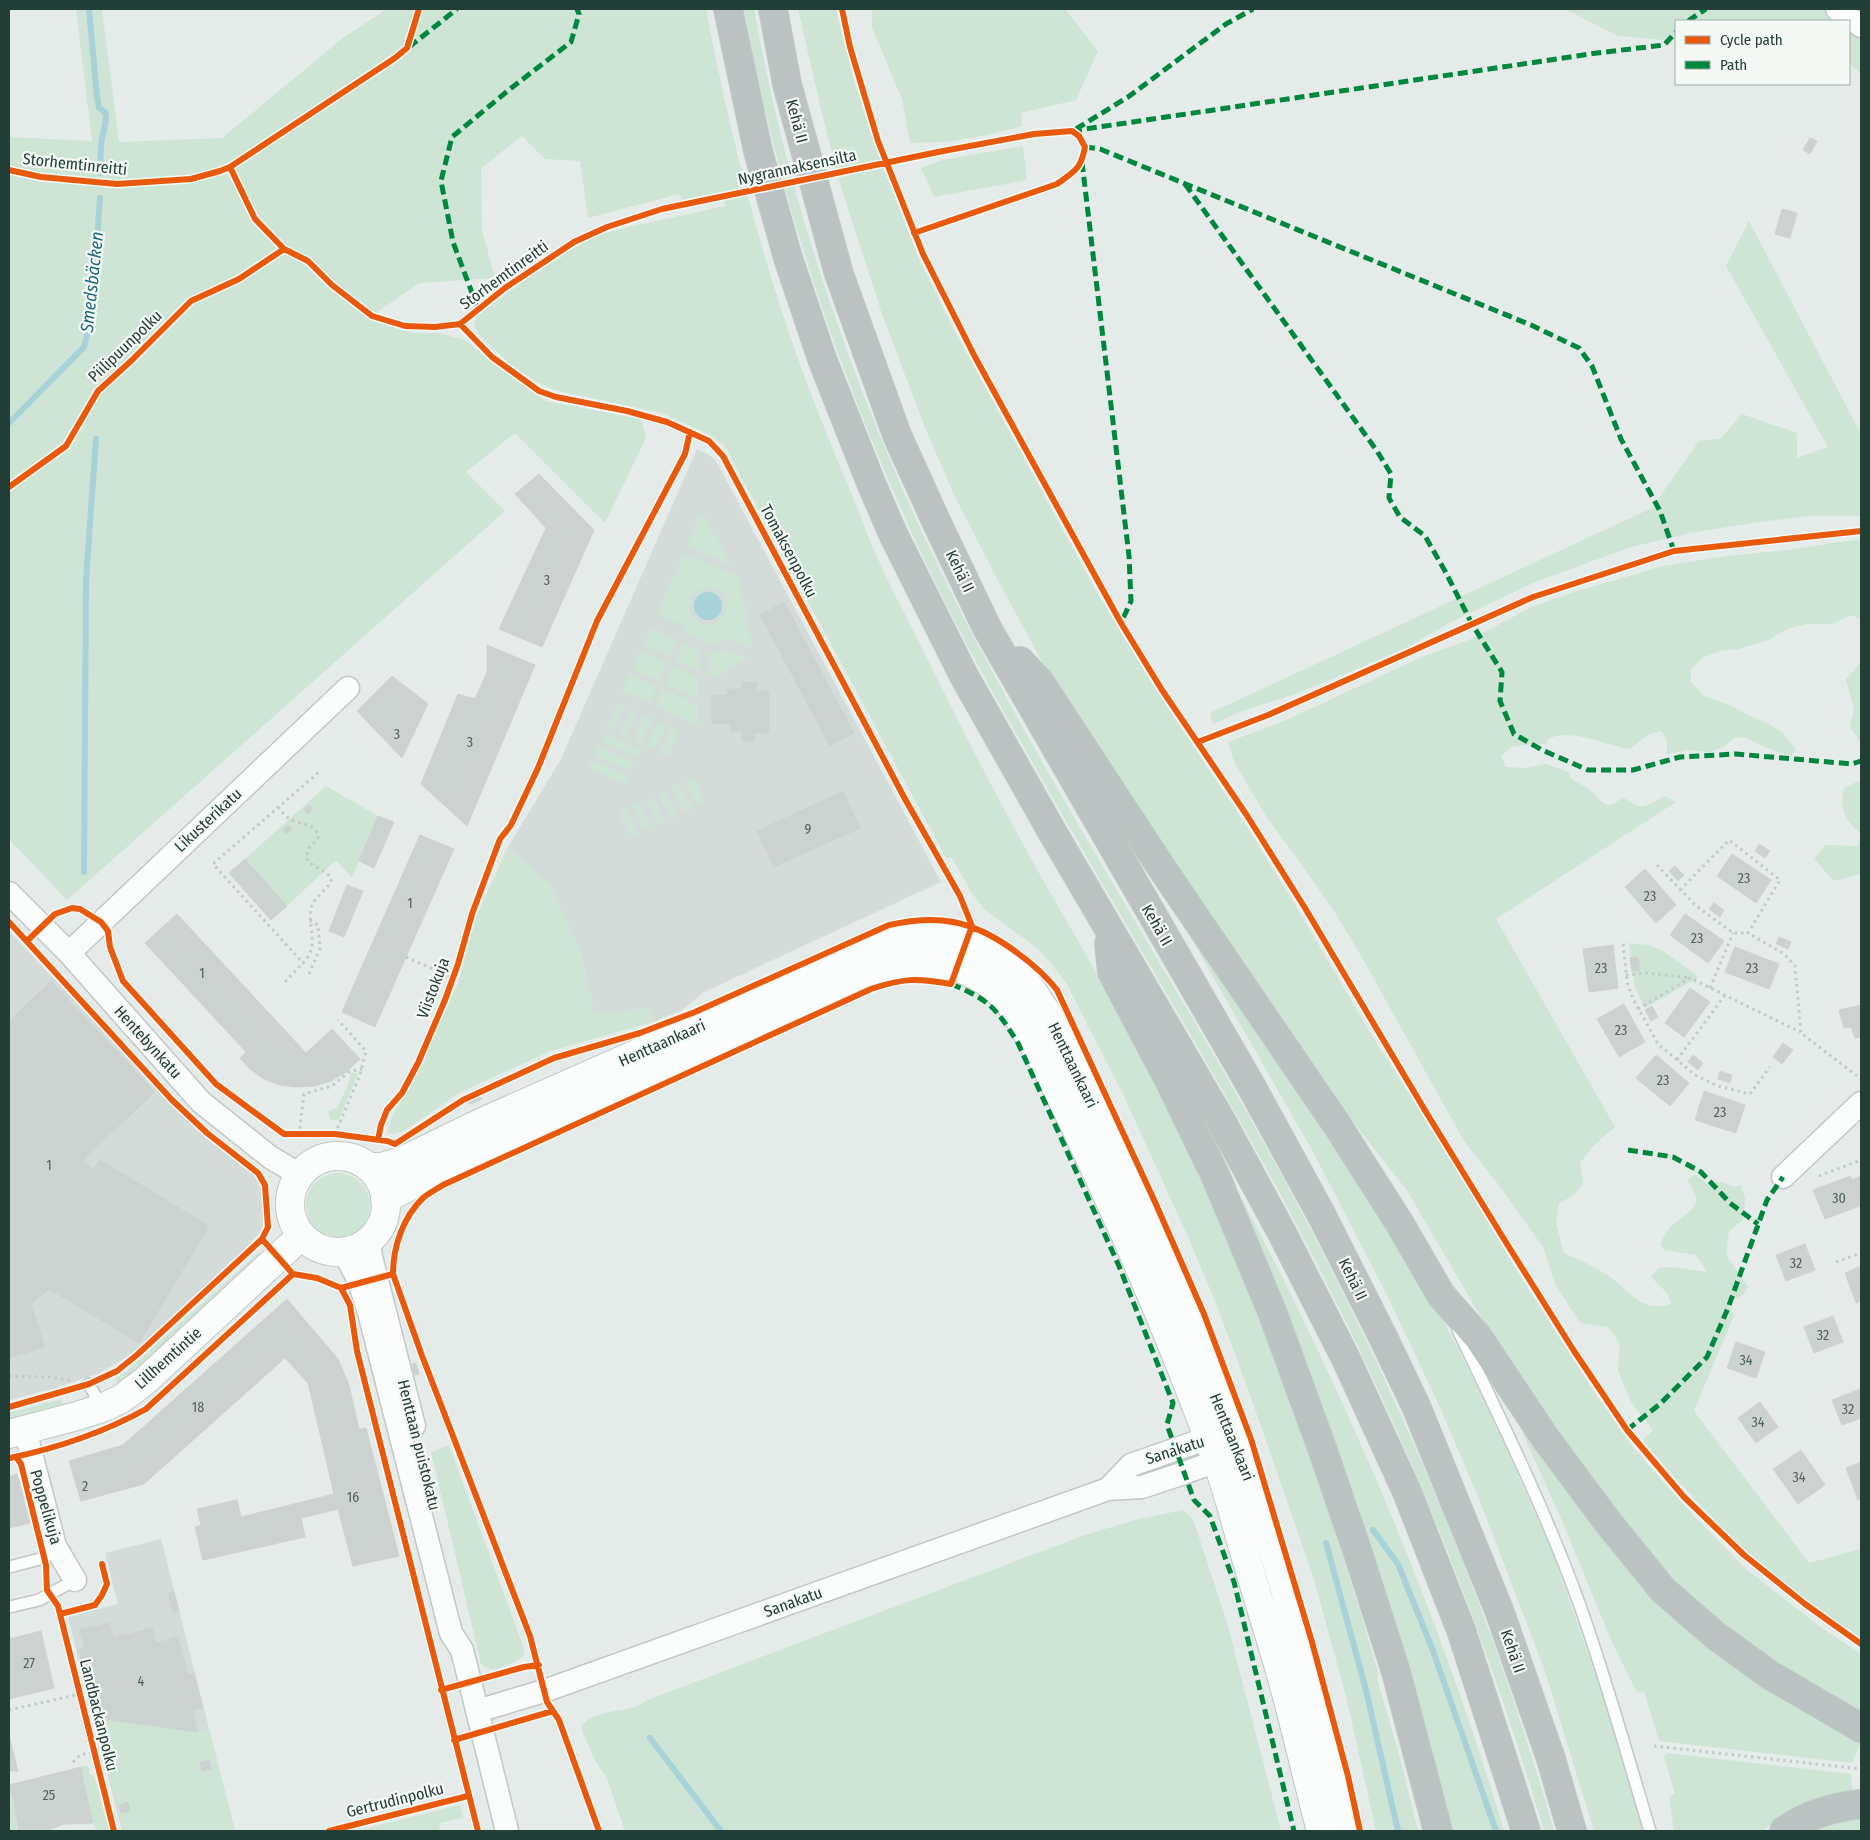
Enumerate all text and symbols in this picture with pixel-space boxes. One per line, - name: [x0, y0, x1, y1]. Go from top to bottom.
- legend: [1675, 20, 1850, 85]
- text: Cycle path: [1720, 31, 1783, 49]
- text: Path: [1720, 56, 1747, 74]
- street label: Kehä II: [782, 97, 812, 145]
- street label: Nygrannaksensilta: [736, 145, 858, 189]
- street label: Storhemtinreitti: [22, 149, 128, 179]
- water label: Smedsbäcken: [76, 230, 108, 335]
- street label: Storhemtinreitti: [456, 237, 552, 313]
- street label: Piilipuunpolku: [84, 306, 166, 386]
- street label: Tomaksenpolku: [757, 501, 821, 601]
- street label: Kehä II: [942, 547, 978, 595]
- house number: 3: [544, 572, 550, 589]
- house number: 3: [394, 726, 400, 743]
- house number: 3: [467, 734, 473, 751]
- street label: Likusterikatu: [170, 784, 246, 856]
- house number: 9: [805, 821, 812, 838]
- house number: 23: [1738, 870, 1750, 887]
- house number: 23: [1644, 888, 1656, 905]
- house number: 1: [407, 895, 413, 912]
- street label: Kehä II: [1138, 901, 1176, 949]
- house number: 23: [1691, 930, 1703, 947]
- street label: Viistokuja: [413, 955, 453, 1021]
- house number: 23: [1595, 960, 1607, 977]
- house number: 23: [1746, 960, 1758, 977]
- house number: 1: [199, 965, 205, 982]
- street label: Hentebynkatu: [110, 1002, 186, 1082]
- street label: Henttaankaari: [616, 1015, 708, 1071]
- street label: Henttaankaari: [1044, 1019, 1102, 1111]
- house number: 23: [1615, 1022, 1627, 1039]
- house number: 23: [1657, 1072, 1669, 1089]
- house number: 23: [1714, 1104, 1726, 1121]
- house number: 1: [46, 1157, 52, 1174]
- house number: 30: [1832, 1190, 1846, 1207]
- street label: Kehä II: [1335, 1255, 1371, 1303]
- house number: 32: [1790, 1255, 1802, 1272]
- street label: Lillhemtintie: [131, 1323, 205, 1393]
- house number: 32: [1817, 1327, 1829, 1344]
- house number: 34: [1739, 1352, 1753, 1369]
- street label: Henttaan puistokatu: [394, 1378, 444, 1512]
- street label: Henttaankaari: [1206, 1390, 1258, 1484]
- house number: 18: [192, 1399, 204, 1416]
- house number: 32: [1842, 1401, 1854, 1418]
- house number: 34: [1751, 1414, 1765, 1431]
- street label: Sanakatu: [1143, 1432, 1207, 1468]
- street label: Poppelikuja: [26, 1467, 66, 1547]
- house number: 34: [1792, 1469, 1806, 1486]
- house number: 2: [82, 1478, 88, 1495]
- house number: 16: [347, 1489, 359, 1506]
- street label: Sanakatu: [761, 1583, 825, 1621]
- street label: Kehä II: [1497, 1627, 1529, 1675]
- house number: 27: [23, 1655, 35, 1672]
- street label: Landbackanpolku: [76, 1657, 122, 1773]
- house number: 4: [138, 1673, 145, 1690]
- street label: Gertrudinpolku: [344, 1779, 446, 1821]
- house number: 25: [43, 1787, 55, 1804]

